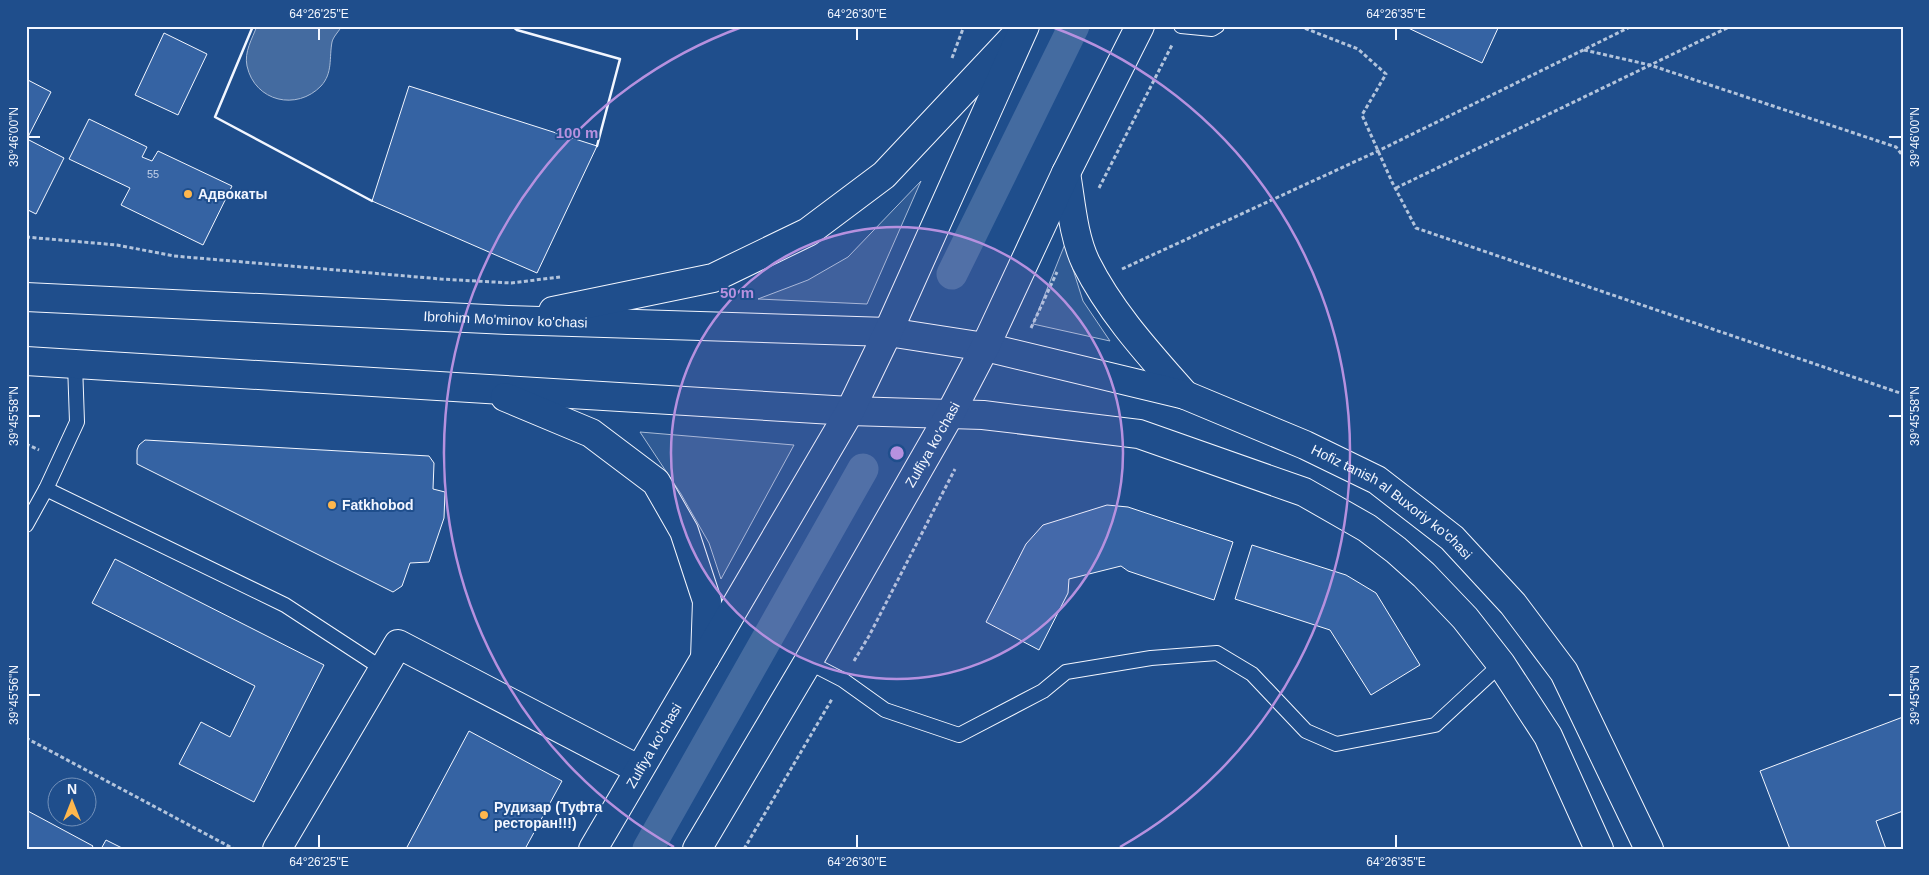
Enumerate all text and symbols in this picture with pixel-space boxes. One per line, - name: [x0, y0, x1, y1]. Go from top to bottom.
- text: 64°26'25"E: [289, 7, 349, 21]
- text: 64°26'30"E: [827, 7, 887, 21]
- text: 64°26'35"E: [1366, 7, 1426, 21]
- text: 39°46'00"N: [7, 107, 21, 167]
- text: 39°46'00"N: [1908, 107, 1922, 167]
- text: 100 m: [556, 124, 598, 141]
- house number: 55: [147, 168, 159, 180]
- place label: Адвокаты: [198, 186, 268, 202]
- marker: Адвокаты: [182, 188, 194, 200]
- text: 50 m: [720, 284, 754, 301]
- street label: Ibrohim Mo'minov ko'chasi: [423, 308, 588, 331]
- text: 39°45'58"N: [7, 386, 21, 446]
- text: 39°45'58"N: [1908, 386, 1922, 446]
- street label: Zulfiya ko'chasi: [902, 399, 963, 490]
- street label: Hofiz tanish al Buxoriy ko'chasi: [1309, 441, 1475, 562]
- centre of rings: [888, 444, 906, 462]
- place label: Fatkhobod: [342, 497, 414, 513]
- marker: Fatkhobod: [326, 499, 338, 511]
- text: 39°45'56"N: [7, 665, 21, 725]
- text: 39°45'56"N: [1908, 665, 1922, 725]
- street label: Zulfiya ko'chasi: [623, 700, 685, 791]
- north arrow: [48, 778, 98, 828]
- text: N: [67, 781, 77, 797]
- place label: Рудизар (Туфта ресторан!!!): [494, 799, 602, 831]
- marker: Рудизар (Туфта ресторан!!!): [478, 809, 490, 821]
- text: 64°26'25"E: [289, 855, 349, 869]
- text: 64°26'30"E: [827, 855, 887, 869]
- text: 64°26'35"E: [1366, 855, 1426, 869]

